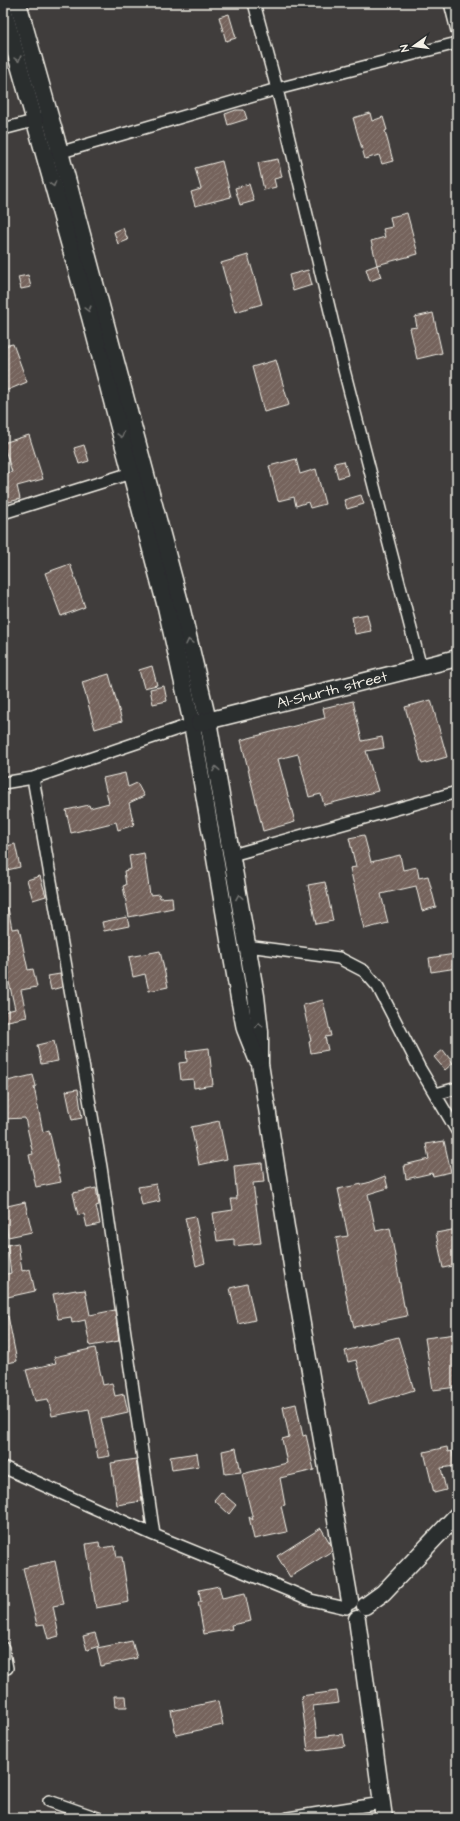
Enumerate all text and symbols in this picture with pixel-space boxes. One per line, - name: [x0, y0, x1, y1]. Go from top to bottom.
- north arrow: [394, 26, 434, 66]
- text: N: [397, 43, 413, 53]
- one-way arrow: [13, 55, 22, 62]
- one-way arrow: [48, 180, 57, 187]
- one-way arrow: [83, 306, 91, 313]
- one-way arrow: [116, 432, 124, 438]
- one-way arrow: [185, 638, 194, 645]
- street label: Al-Shurth street: [274, 666, 390, 714]
- one-way arrow: [213, 765, 221, 772]
- one-way arrow: [235, 893, 244, 900]
- one-way arrow: [255, 1022, 264, 1028]

